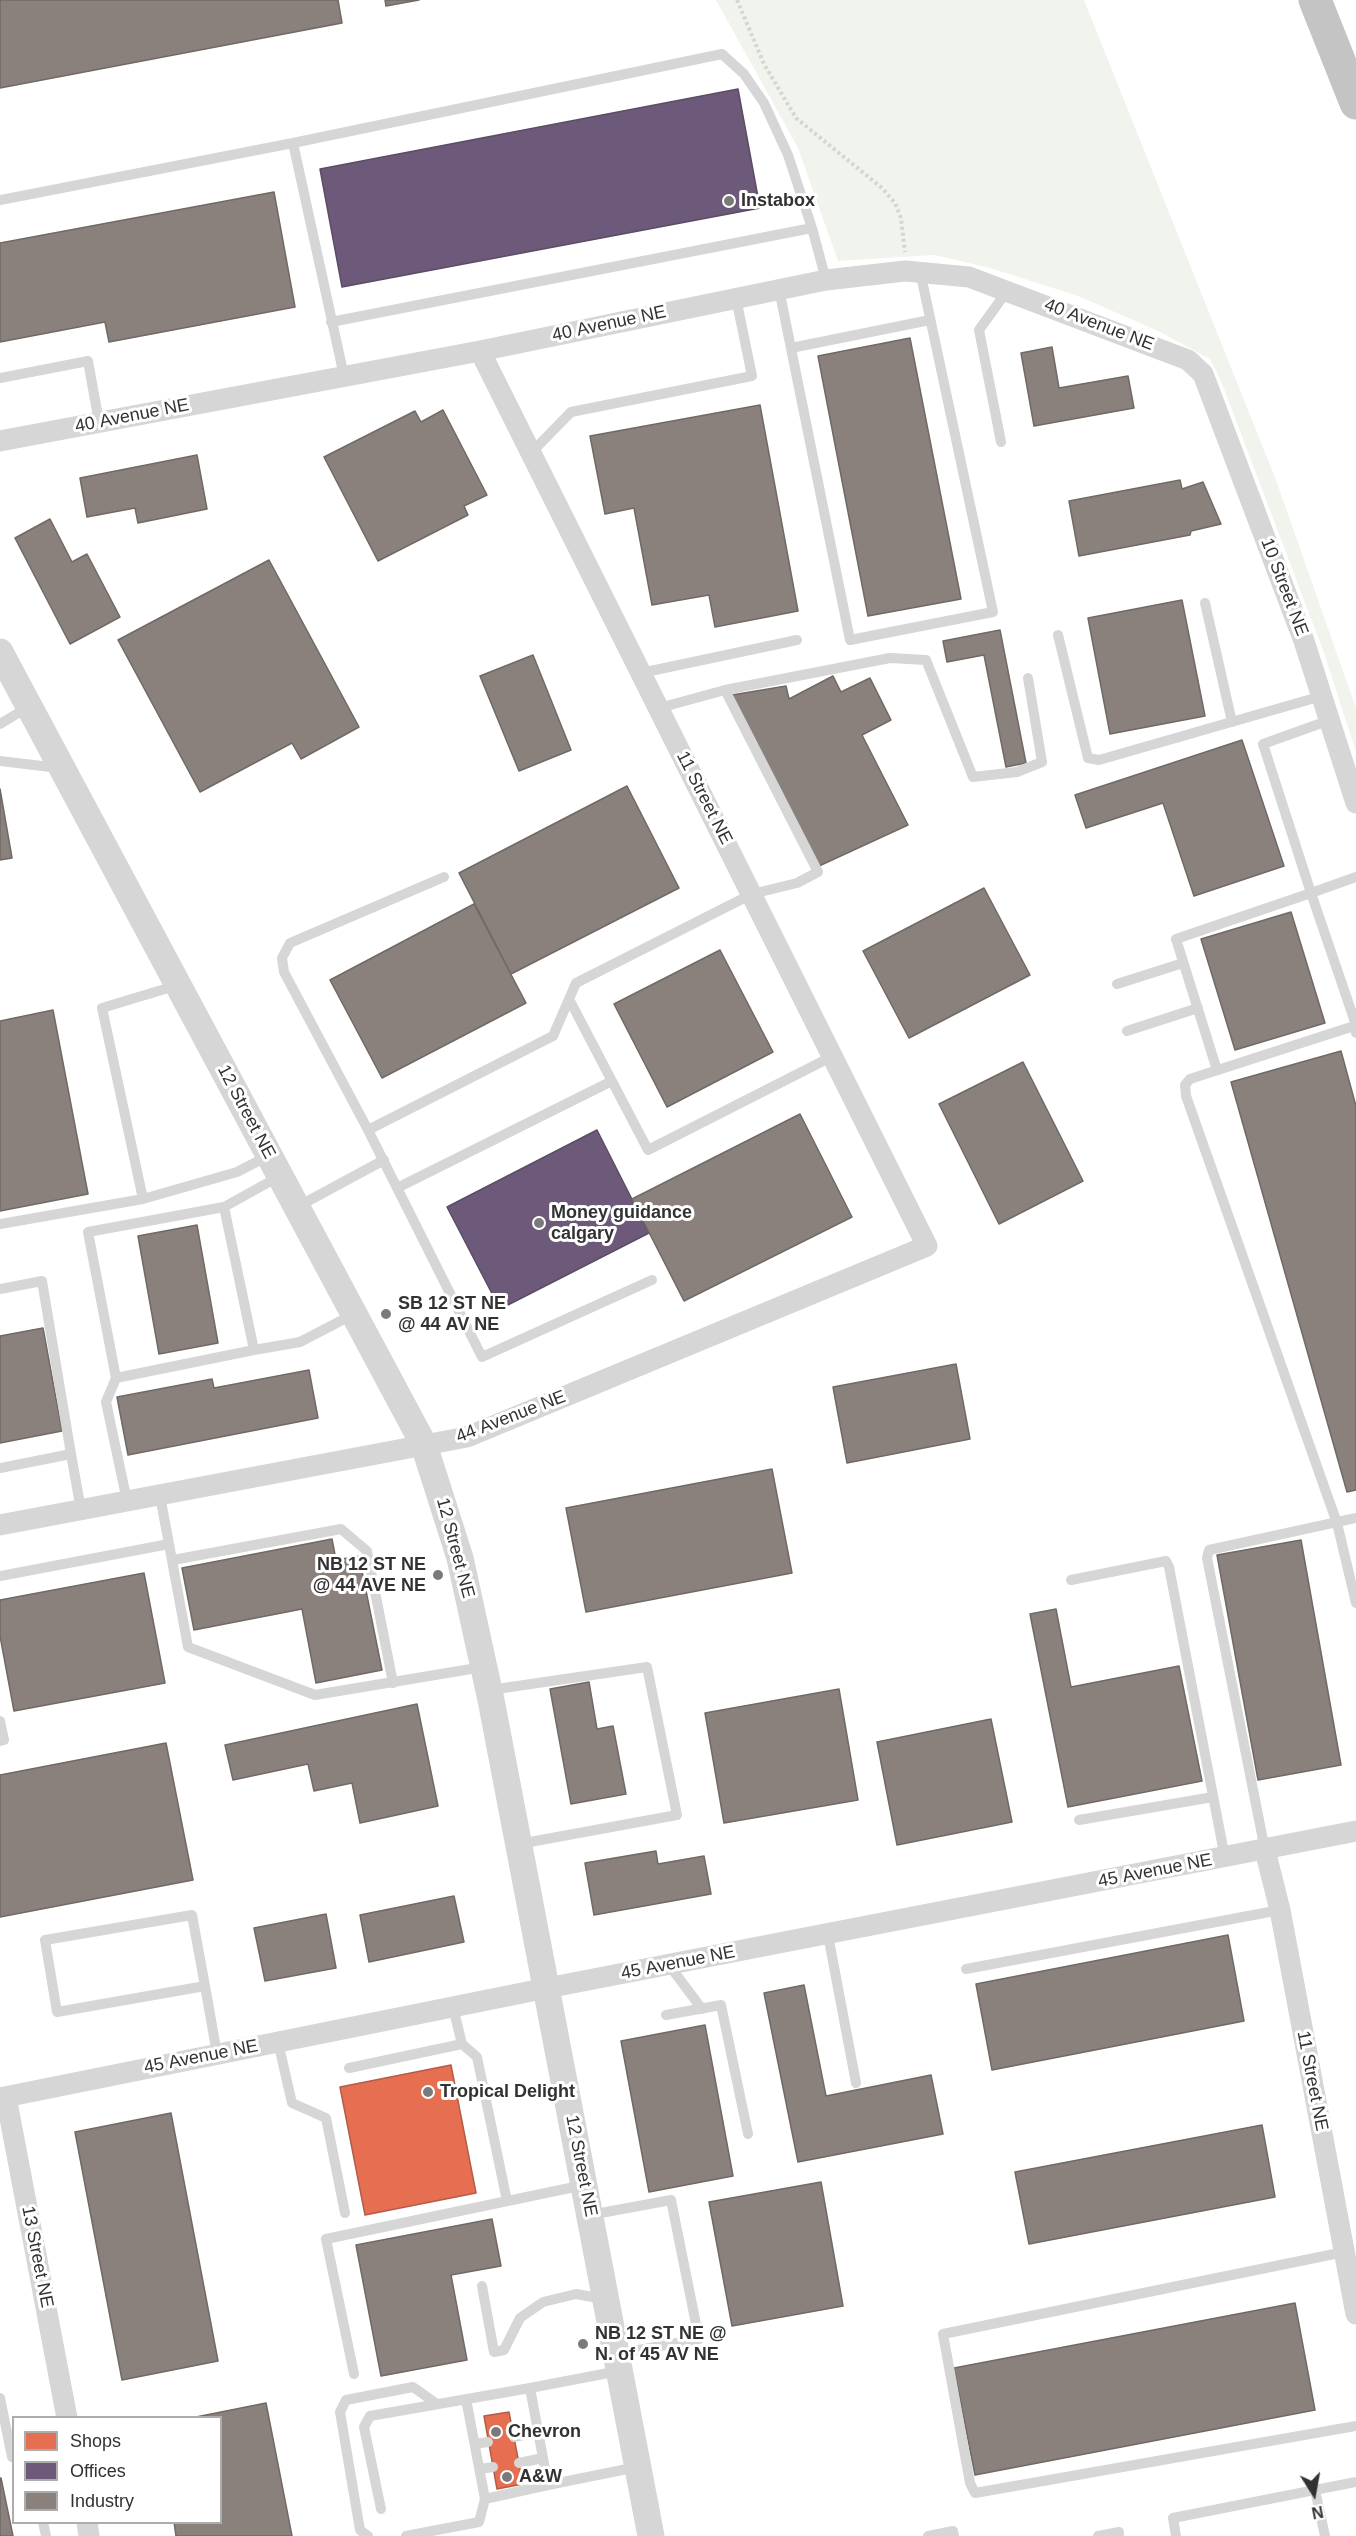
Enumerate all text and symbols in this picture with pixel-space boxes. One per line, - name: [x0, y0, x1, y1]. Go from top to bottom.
- place label: Instabox: [741, 190, 815, 212]
- marker: Instabox: [722, 194, 736, 208]
- street label: 40 Avenue NE: [1041, 294, 1157, 356]
- street label: 40 Avenue NE: [550, 301, 668, 347]
- street label: 40 Avenue NE: [73, 394, 191, 438]
- street label: 10 Street NE: [1255, 535, 1313, 639]
- street label: 11 Street NE: [671, 748, 737, 848]
- street label: 12 Street NE: [212, 1061, 280, 1163]
- place label: Money guidance calgary: [551, 1202, 692, 1244]
- marker: Money guidance calgary: [532, 1216, 546, 1230]
- place label: SB 12 ST NE @ 44 AV NE: [398, 1293, 506, 1336]
- marker: SB 12 ST NE @ 44 AV NE: [379, 1307, 393, 1321]
- street label: 44 Avenue NE: [453, 1386, 569, 1448]
- street label: 12 Street NE: [431, 1495, 479, 1601]
- place label: NB 12 ST NE @ 44 AVE NE: [313, 1554, 426, 1596]
- marker: NB 12 ST NE @ 44 AVE NE: [431, 1568, 445, 1582]
- street label: 45 Avenue NE: [1096, 1849, 1214, 1893]
- street label: 45 Avenue NE: [619, 1941, 737, 1985]
- street label: 11 Street NE: [1292, 2029, 1332, 2133]
- street label: 45 Avenue NE: [142, 2035, 260, 2079]
- place label: Tropical Delight: [440, 2081, 575, 2103]
- marker: Tropical Delight: [421, 2085, 435, 2099]
- street label: 12 Street NE: [561, 2113, 601, 2219]
- street label: 13 Street NE: [17, 2204, 57, 2310]
- place label: NB 12 ST NE @ N. of 45 AV NE: [595, 2323, 727, 2366]
- marker: NB 12 ST NE @ N. of 45 AV NE: [576, 2337, 590, 2351]
- legend: [12, 2416, 222, 2524]
- place label: Chevron: [508, 2421, 581, 2443]
- marker: Chevron: [489, 2425, 503, 2439]
- text: Shops: [70, 2431, 121, 2451]
- text: Offices: [70, 2461, 126, 2481]
- north arrow: [1284, 2464, 1344, 2524]
- place label: A&W: [519, 2466, 562, 2488]
- marker: A&W: [500, 2470, 514, 2484]
- text: Industry: [70, 2491, 134, 2511]
- text: N: [1310, 2503, 1325, 2522]

